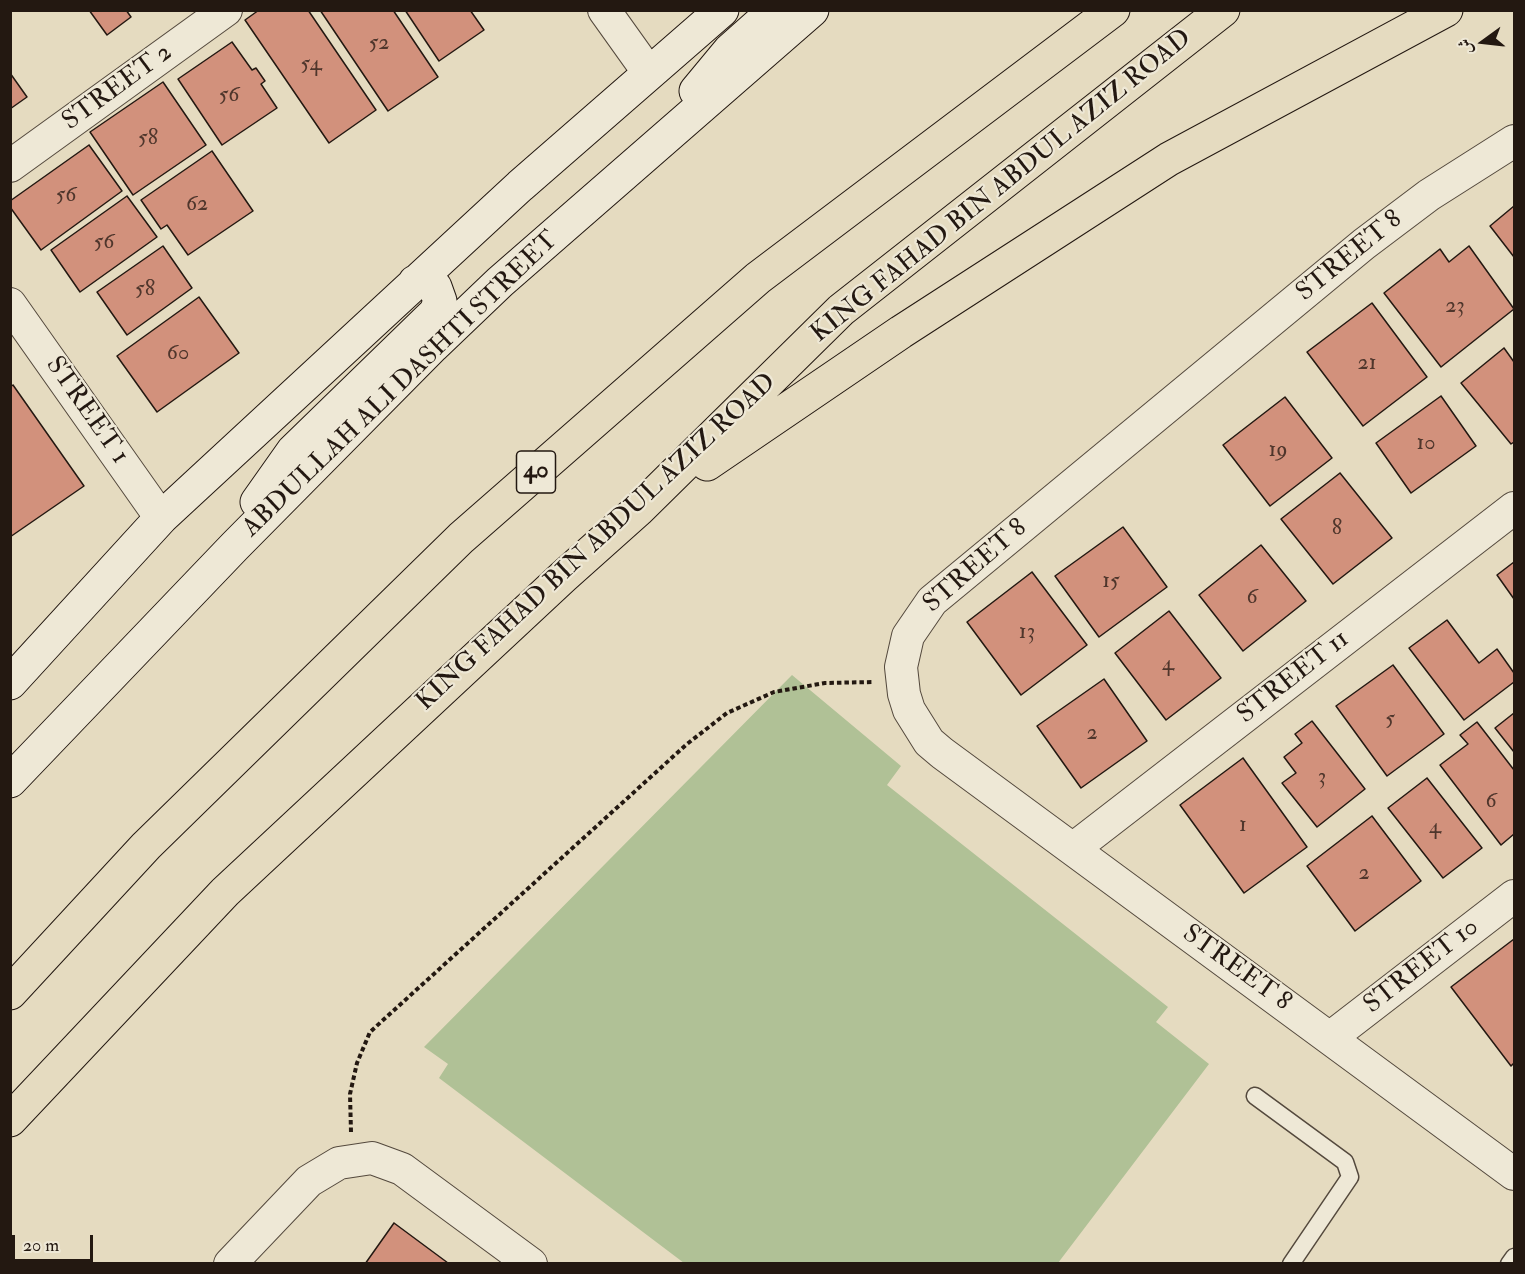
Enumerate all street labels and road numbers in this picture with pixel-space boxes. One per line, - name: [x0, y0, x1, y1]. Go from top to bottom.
- street label: KING FAHAD BIN ABDUL AZIZ ROAD: [806, 24, 1198, 350]
- street label: STREET 2: [57, 38, 179, 138]
- street label: STREET 8: [1291, 205, 1409, 309]
- street label: ABDULLAH ALI DASHTI STREET: [237, 226, 565, 544]
- street label: STREET 1: [38, 351, 134, 471]
- street label: KING FAHAD BIN ABDUL AZIZ ROAD: [411, 368, 783, 718]
- road number: 40: [516, 451, 556, 493]
- street label: STREET 8: [918, 514, 1034, 620]
- street label: STREET 11: [1232, 625, 1356, 731]
- street label: STREET 10: [1358, 913, 1486, 1021]
- street label: STREET 8: [1176, 919, 1296, 1019]

